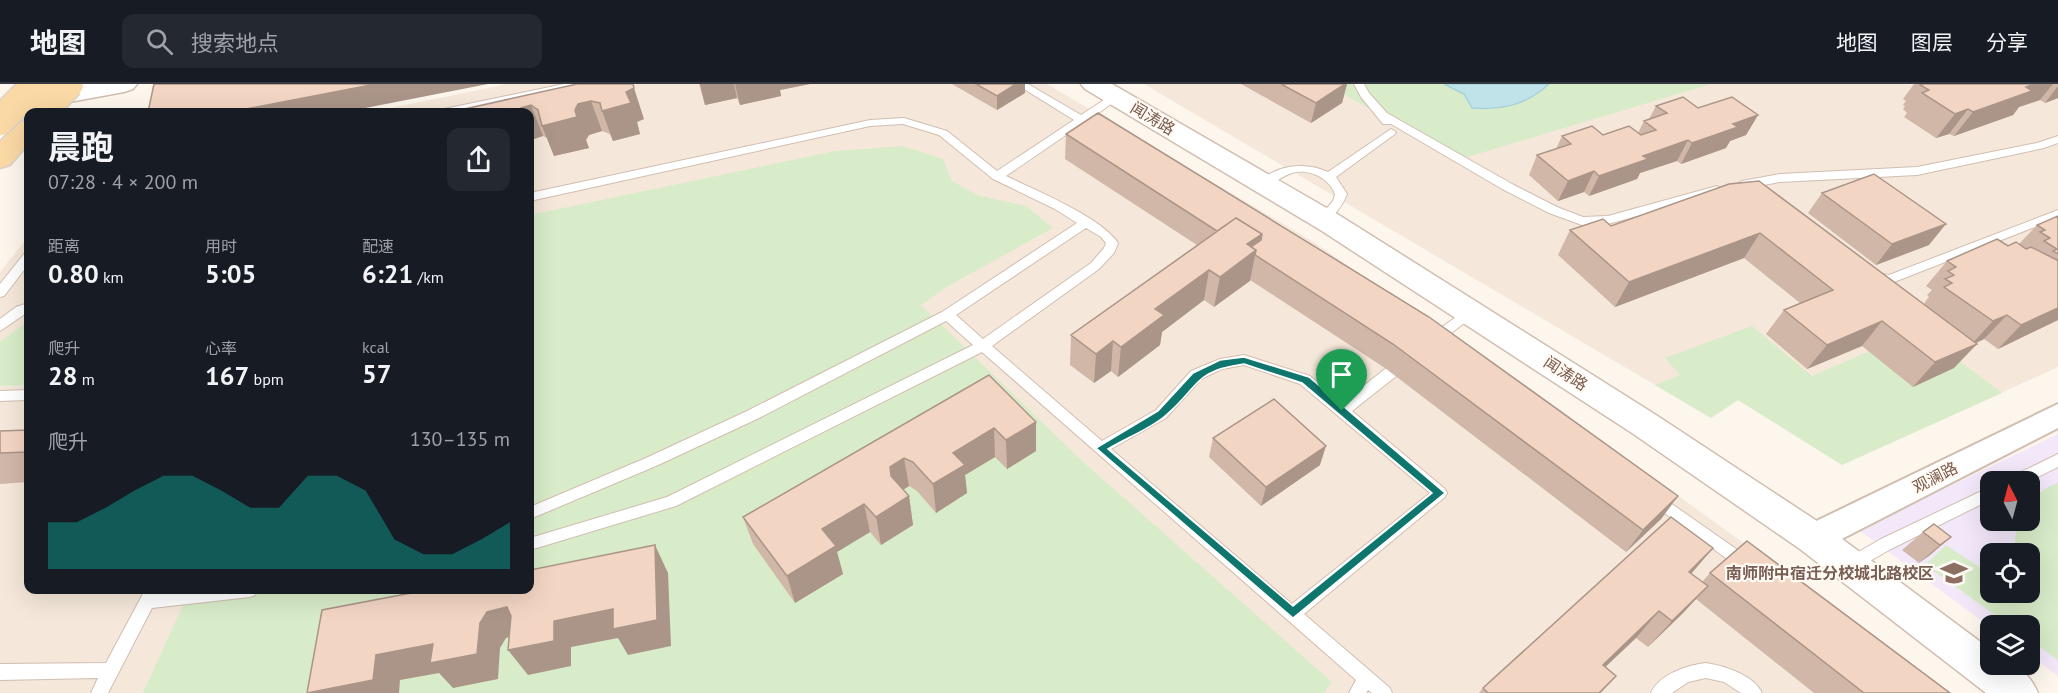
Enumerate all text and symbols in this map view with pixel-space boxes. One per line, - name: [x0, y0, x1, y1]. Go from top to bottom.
- search box: [122, 14, 542, 68]
- text: 地图: [30, 24, 86, 61]
- icon: search: [143, 25, 176, 58]
- text: 搜索地点: [191, 29, 279, 57]
- text: 地图: [1836, 29, 1878, 56]
- text: 图层: [1911, 29, 1953, 56]
- text: 分享: [1986, 29, 2028, 56]
- street label: 闻涛路: [1127, 97, 1179, 139]
- text: 晨跑: [48, 125, 114, 168]
- button: share: [447, 128, 510, 191]
- text: 07:28 · 4 × 200 m: [48, 169, 198, 195]
- text: 距离: [48, 236, 80, 256]
- text: 用时: [205, 236, 237, 256]
- text: 配速: [362, 236, 394, 256]
- text: 0.80: [48, 257, 99, 290]
- text: 5:05: [205, 257, 256, 290]
- text: 6:21: [362, 257, 413, 290]
- text: km: [99, 267, 124, 287]
- text: /km: [413, 267, 444, 287]
- text: kcal: [362, 337, 389, 357]
- text: 爬升: [48, 338, 80, 358]
- text: 心率: [205, 338, 237, 358]
- pin: [1316, 349, 1367, 411]
- street label: 闻涛路: [1540, 352, 1592, 394]
- text: 57: [362, 357, 391, 390]
- icon: arrive: [1325, 358, 1358, 391]
- text: 28: [48, 359, 77, 392]
- text: 167: [205, 359, 249, 392]
- text: m: [77, 369, 95, 389]
- text: bpm: [249, 369, 284, 389]
- text: 130–135 m: [410, 426, 510, 452]
- text: 爬升: [48, 429, 88, 455]
- street label: 观澜路: [1909, 457, 1961, 497]
- north arrow: [1980, 471, 2040, 531]
- map controls: [1980, 471, 2040, 675]
- button: locate: [1980, 543, 2040, 603]
- school or university icon: 南师附中宿迁分校城北路校区: [1939, 558, 1969, 588]
- place label: 南师附中宿迁分校城北路校区: [1726, 563, 1934, 583]
- button: layers: [1980, 615, 2040, 675]

